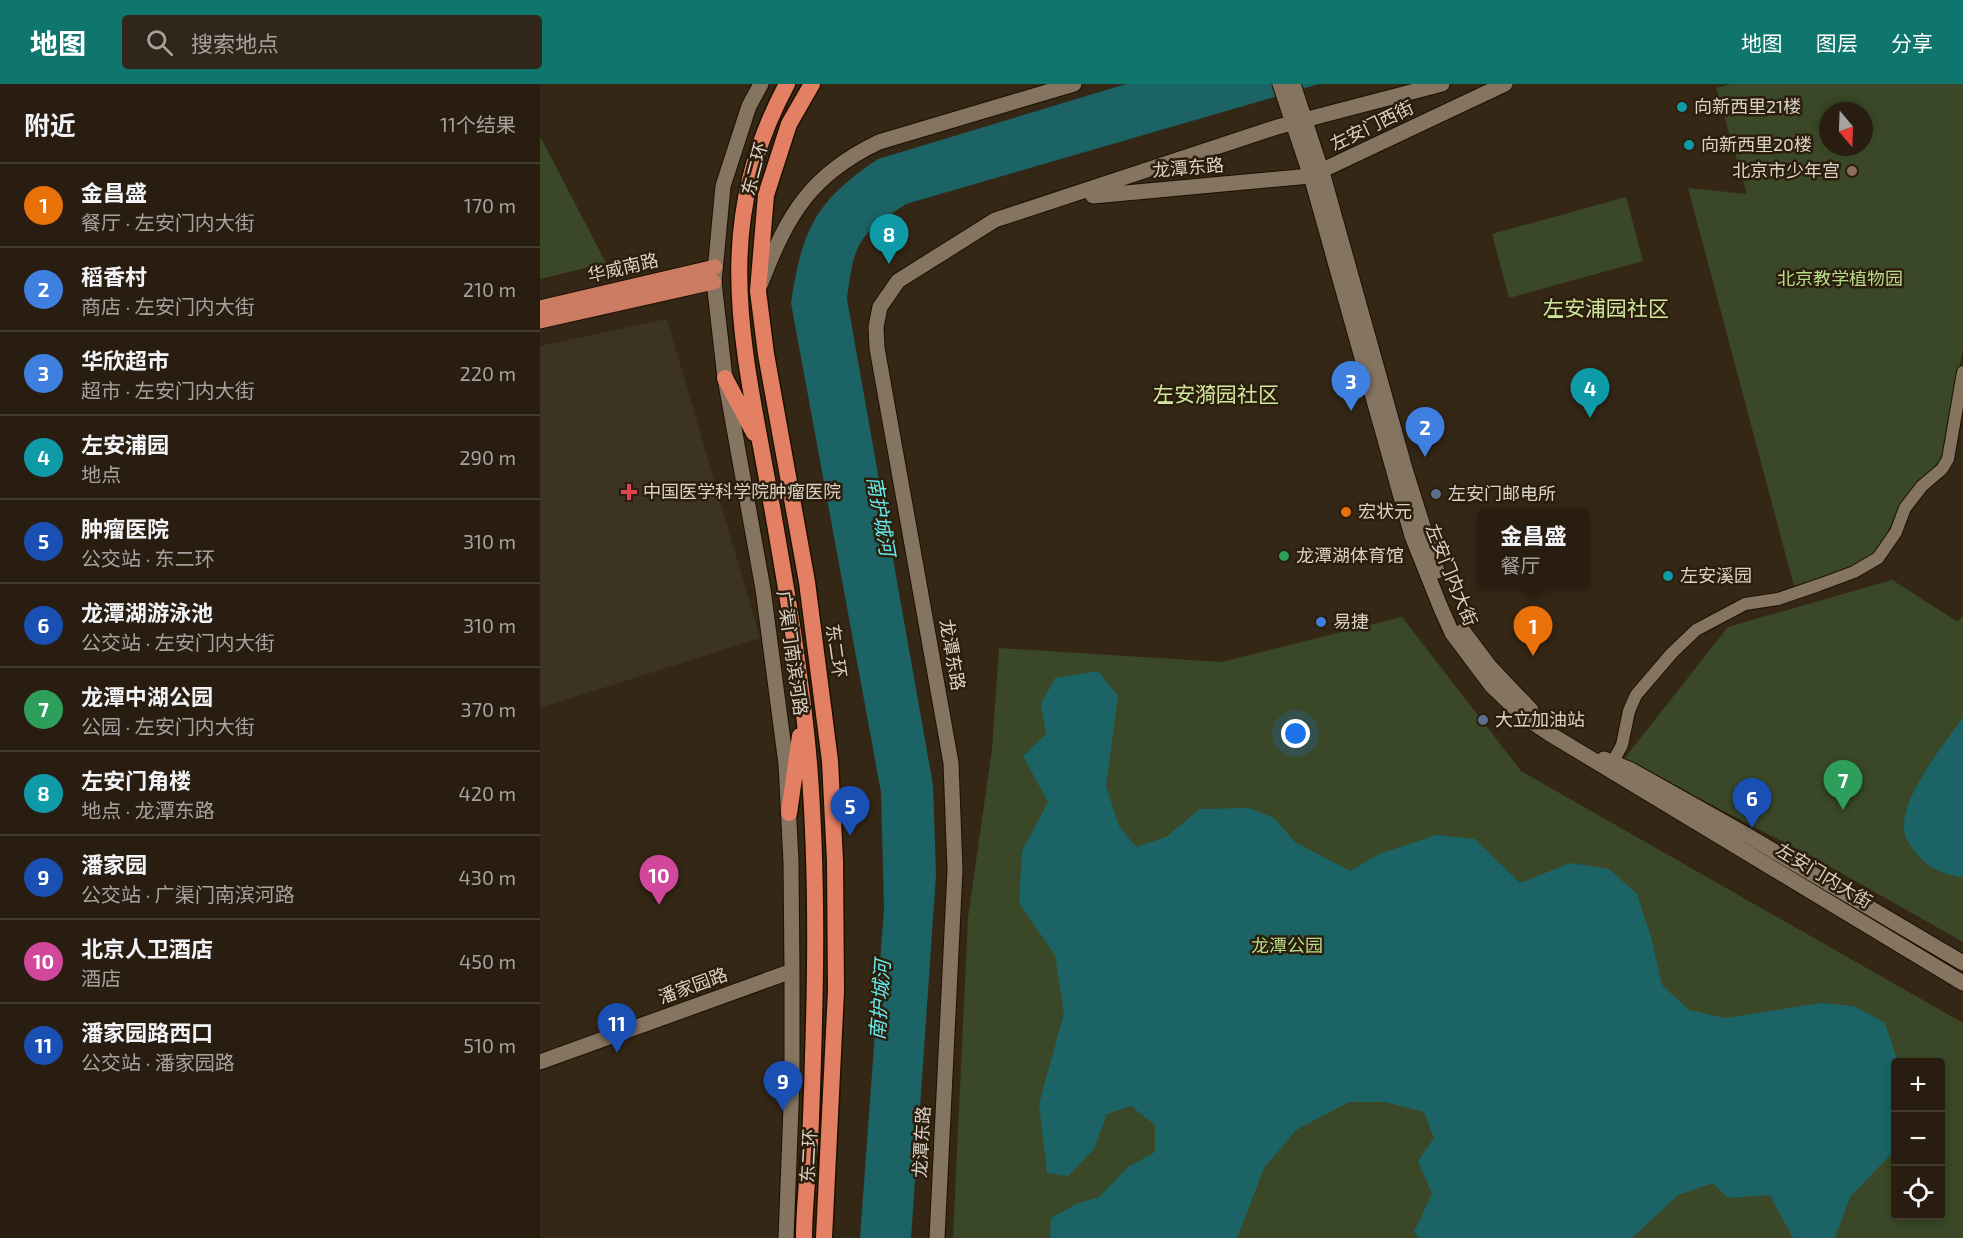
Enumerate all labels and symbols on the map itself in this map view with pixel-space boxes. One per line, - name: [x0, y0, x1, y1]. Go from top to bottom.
- street label: 左安门西街: [1326, 95, 1417, 155]
- place label: 向新西里21楼: [1694, 95, 1801, 117]
- marker: 向新西里21楼: [1675, 100, 1689, 114]
- north arrow: [1819, 102, 1873, 156]
- place label: 向新西里20楼: [1701, 133, 1812, 155]
- marker: 向新西里20楼: [1682, 138, 1696, 152]
- street label: 东二环: [736, 140, 772, 198]
- street label: 龙潭东路: [1151, 153, 1225, 181]
- place label: 北京市少年宫: [1732, 159, 1840, 181]
- marker: 北京市少年宫: [1845, 164, 1859, 178]
- pin: 8: [870, 214, 908, 264]
- street label: 华威南路: [585, 248, 660, 286]
- park label: 北京教学植物园: [1777, 267, 1903, 289]
- district label: 左安浦园社区: [1543, 295, 1669, 320]
- pin: 3: [1332, 362, 1370, 411]
- pin: 4: [1570, 368, 1610, 418]
- district label: 左安漪园社区: [1153, 381, 1279, 406]
- pin: 2: [1406, 408, 1444, 457]
- water label: 南护城河: [863, 474, 901, 561]
- place label: 中国医学科学院肿瘤医院: [643, 480, 841, 502]
- place label: 左安门邮电所: [1448, 482, 1556, 504]
- marker: 中国医学科学院肿瘤医院: [620, 483, 638, 501]
- marker: 左安门邮电所: [1429, 487, 1443, 501]
- place label: 宏状元: [1358, 500, 1412, 522]
- marker: 宏状元: [1339, 505, 1353, 519]
- street label: 左安门内大街: [1421, 520, 1482, 629]
- place label: 龙潭湖体育馆: [1296, 544, 1404, 566]
- marker: 龙潭湖体育馆: [1277, 549, 1291, 563]
- place label: 左安溪园: [1680, 564, 1752, 586]
- marker: 左安溪园: [1661, 569, 1675, 583]
- street label: 广渠门南滨河路: [773, 589, 813, 717]
- pin: 1: [1514, 606, 1552, 656]
- place label: 易捷: [1333, 610, 1369, 632]
- marker: 易捷: [1314, 615, 1328, 629]
- street label: 龙潭东路: [936, 617, 970, 692]
- street label: 东二环: [822, 623, 852, 679]
- place label: 大立加油站: [1495, 708, 1585, 730]
- marker: 大立加油站: [1476, 713, 1490, 727]
- your location: [1281, 719, 1310, 748]
- pin: 7: [1824, 760, 1862, 810]
- pin: 6: [1732, 778, 1772, 828]
- pin: 5: [830, 786, 870, 836]
- street label: 左安门内大街: [1773, 838, 1876, 912]
- pin: 10: [640, 856, 678, 905]
- park label: 龙潭公园: [1251, 934, 1323, 956]
- water label: 南护城河: [864, 955, 894, 1041]
- street label: 潘家园路: [655, 962, 730, 1008]
- pin: 11: [598, 1004, 637, 1053]
- pin: 9: [764, 1062, 802, 1111]
- street label: 龙潭东路: [908, 1105, 934, 1178]
- street label: 东二环: [796, 1128, 820, 1183]

